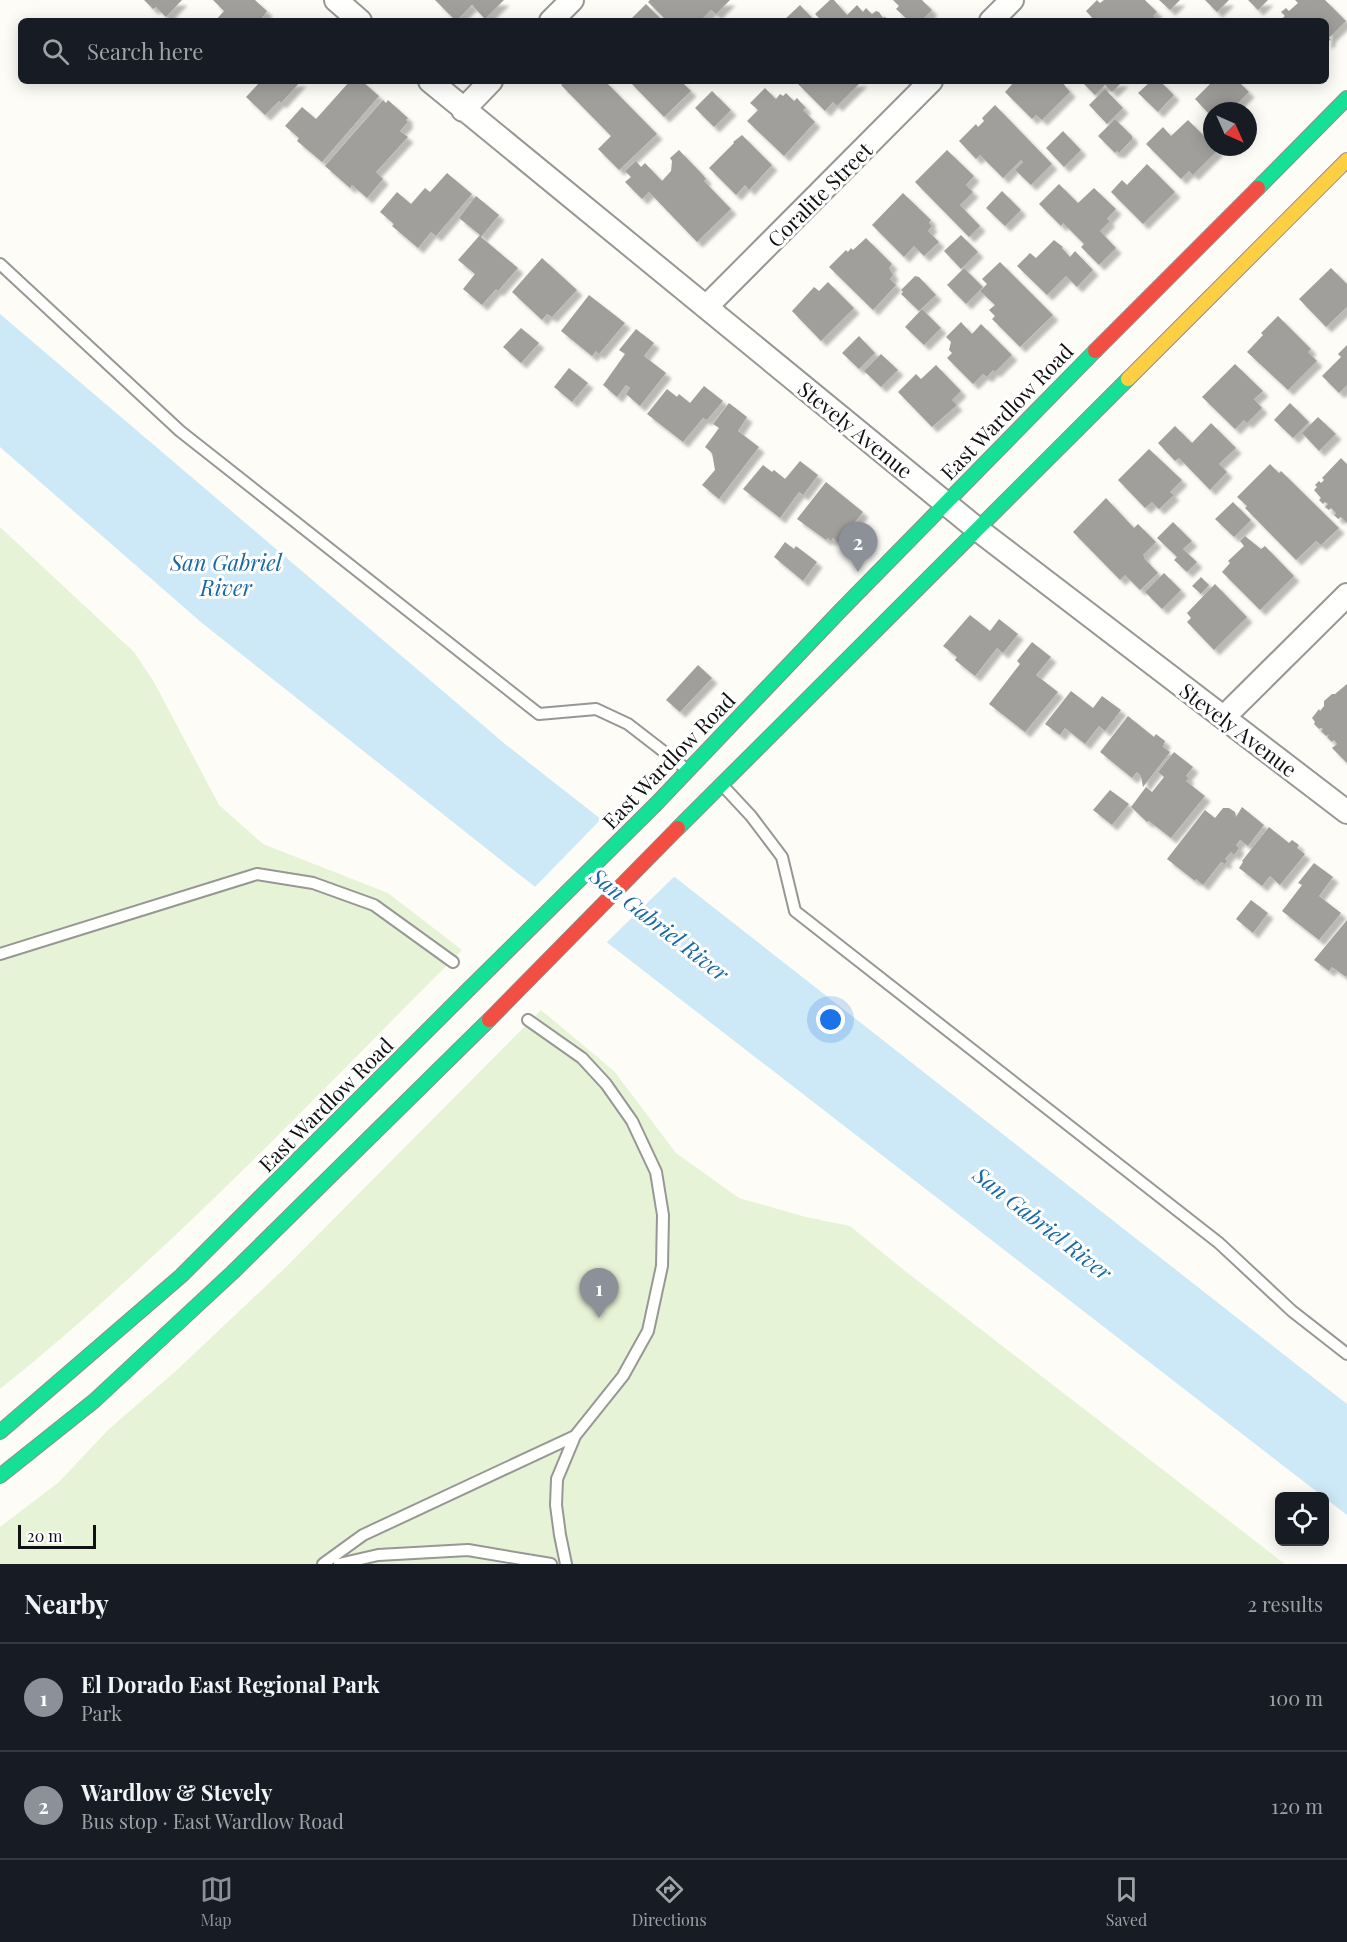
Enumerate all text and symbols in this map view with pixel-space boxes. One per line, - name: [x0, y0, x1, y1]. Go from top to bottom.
- search box: [18, 18, 1329, 84]
- icon: search: [39, 35, 72, 68]
- text: Search here: [87, 36, 203, 66]
- north arrow: [1203, 102, 1257, 156]
- street label: Coralite Street: [760, 135, 878, 253]
- street label: East Wardlow Road: [934, 337, 1078, 485]
- street label: Stevely Avenue: [793, 374, 919, 484]
- pin: 2: [838, 522, 878, 572]
- water label: San Gabriel River: [169, 547, 283, 602]
- street label: Stevely Avenue: [1175, 676, 1303, 782]
- street label: East Wardlow Road: [596, 686, 740, 834]
- water label: San Gabriel River: [584, 860, 736, 988]
- your location: [816, 1005, 845, 1034]
- street label: East Wardlow Road: [252, 1031, 398, 1177]
- water label: San Gabriel River: [967, 1159, 1119, 1287]
- pin: 1: [580, 1268, 618, 1318]
- map controls: [1275, 1492, 1329, 1546]
- button: locate: [1275, 1492, 1329, 1546]
- scale bar: [18, 1522, 96, 1550]
- text: 20 m: [27, 1525, 62, 1546]
- text: Nearby: [24, 1586, 109, 1621]
- text: 2 results: [1248, 1590, 1323, 1617]
- text: El Dorado East Regional Park: [81, 1669, 380, 1699]
- text: 1: [40, 1684, 47, 1711]
- text: 100 m: [1269, 1684, 1323, 1711]
- text: Park: [81, 1699, 122, 1726]
- text: Wardlow & Stevely: [81, 1777, 272, 1807]
- text: 2: [38, 1792, 49, 1819]
- text: 120 m: [1271, 1792, 1323, 1819]
- text: Bus stop · East Wardlow Road: [81, 1807, 344, 1834]
- tab: Map: [200, 1873, 233, 1930]
- tab: Directions: [632, 1873, 707, 1930]
- tab: Saved: [1106, 1873, 1147, 1930]

